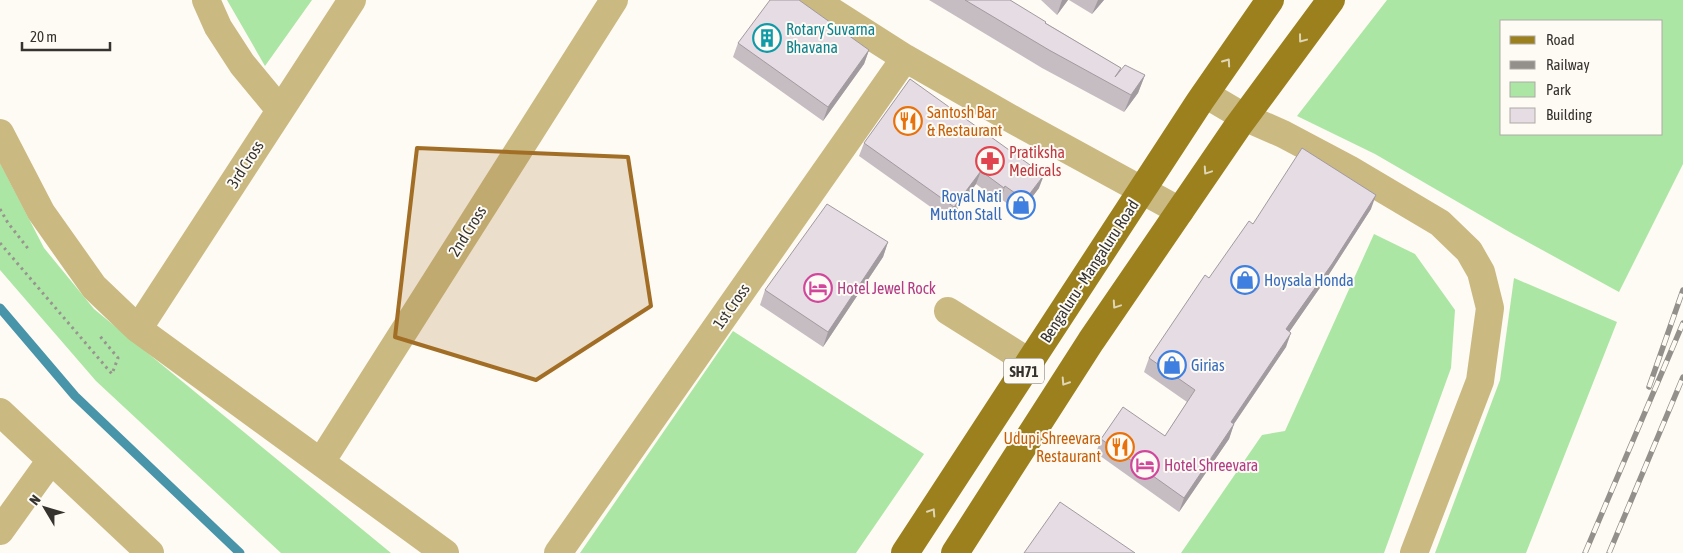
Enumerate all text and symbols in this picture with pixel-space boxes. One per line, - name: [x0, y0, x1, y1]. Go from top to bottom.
- scale bar: [22, 20, 110, 52]
- place label: Rotary Suvarna Bhavana: [786, 20, 875, 56]
- legend: [1500, 20, 1663, 135]
- building icon: Rotary Suvarna Bhavana: [752, 23, 782, 53]
- text: 20 m: [30, 28, 57, 45]
- text: Road: [1546, 31, 1575, 48]
- one-way arrow: [1300, 33, 1308, 42]
- text: Railway: [1546, 56, 1590, 73]
- one-way arrow: [1221, 58, 1230, 67]
- text: Park: [1546, 81, 1571, 98]
- place label: Santosh Bar & Restaurant: [927, 103, 1003, 139]
- restaurant icon: Santosh Bar & Restaurant: [893, 106, 923, 136]
- text: Building: [1546, 106, 1592, 123]
- street label: 3rd Cross: [223, 137, 267, 191]
- place label: Pratiksha Medicals: [1009, 143, 1065, 179]
- pharmacy icon: Pratiksha Medicals: [975, 146, 1005, 176]
- one-way arrow: [1204, 165, 1213, 175]
- place label: Royal Nati Mutton Stall: [930, 187, 1003, 223]
- shop icon: Royal Nati Mutton Stall: [1006, 190, 1036, 220]
- street label: Bengaluru - Mangaluru Road: [1036, 196, 1143, 346]
- street label: 2nd Cross: [445, 202, 490, 259]
- shop icon: Hoysala Honda: [1230, 265, 1260, 295]
- place label: Hoysala Honda: [1264, 271, 1354, 290]
- hotel icon: Hotel Jewel Rock: [803, 273, 833, 303]
- place label: Hotel Jewel Rock: [837, 279, 936, 297]
- street label: 1st Cross: [709, 280, 753, 332]
- one-way arrow: [1113, 300, 1122, 309]
- shop icon: Girias: [1157, 350, 1187, 380]
- place label: Girias: [1191, 356, 1225, 374]
- road number: SH71: [1004, 358, 1044, 384]
- one-way arrow: [1062, 377, 1071, 386]
- place label: Udupi Shreevara Restaurant: [1004, 429, 1101, 465]
- restaurant icon: Udupi Shreevara Restaurant: [1105, 432, 1135, 462]
- hotel icon: Hotel Shreevara: [1130, 450, 1160, 480]
- place label: Hotel Shreevara: [1164, 456, 1258, 474]
- north arrow: [20, 483, 70, 533]
- text: N: [26, 492, 44, 508]
- one-way arrow: [925, 508, 935, 517]

